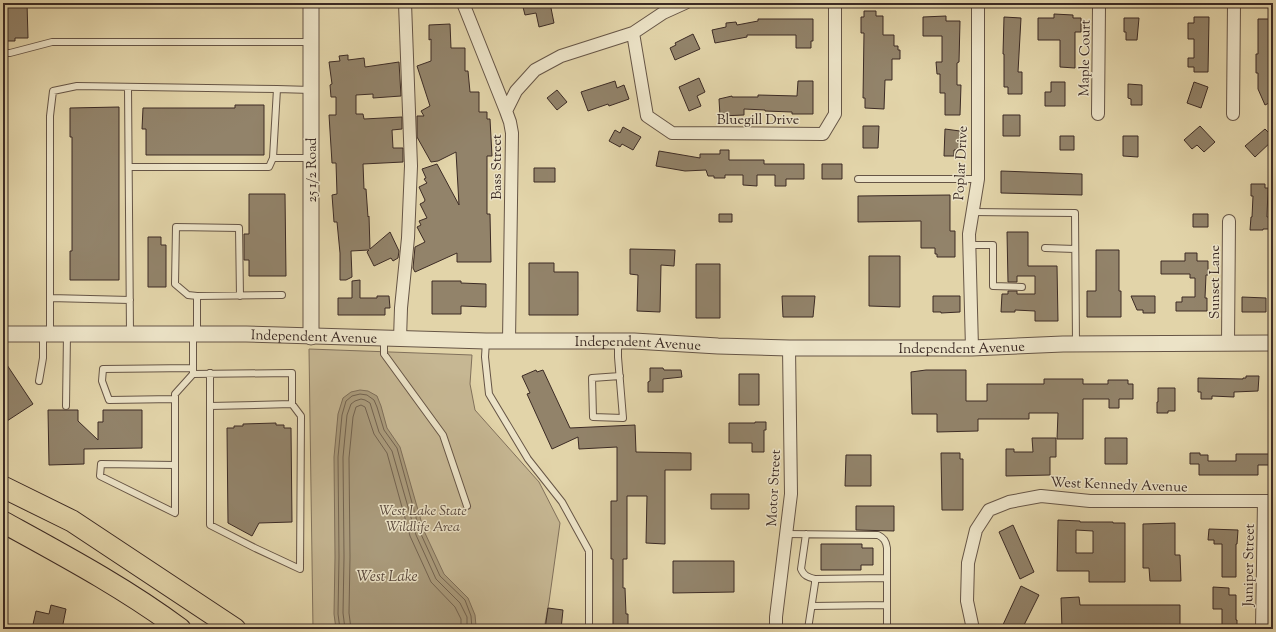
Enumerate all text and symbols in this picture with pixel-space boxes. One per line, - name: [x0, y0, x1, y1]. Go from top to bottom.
- street label: Maple Court: [1075, 19, 1097, 97]
- street label: Bluegill Drive: [717, 111, 799, 131]
- street label: Poplar Drive: [950, 125, 974, 201]
- street label: Bass Street: [488, 134, 508, 200]
- street label: 25 1/2 Road: [303, 138, 323, 202]
- street label: Sunset Lane: [1206, 245, 1226, 319]
- street label: Independent Avenue: [250, 326, 377, 350]
- street label: Independent Avenue: [575, 333, 701, 357]
- street label: Independent Avenue: [899, 338, 1025, 360]
- street label: Motor Street: [763, 449, 787, 527]
- street label: West Kennedy Avenue: [1050, 474, 1188, 498]
- park label: West Lake State Wildlife Area: [379, 502, 467, 538]
- street label: Juniper Street: [1239, 523, 1261, 608]
- water label: West Lake: [356, 567, 418, 588]

